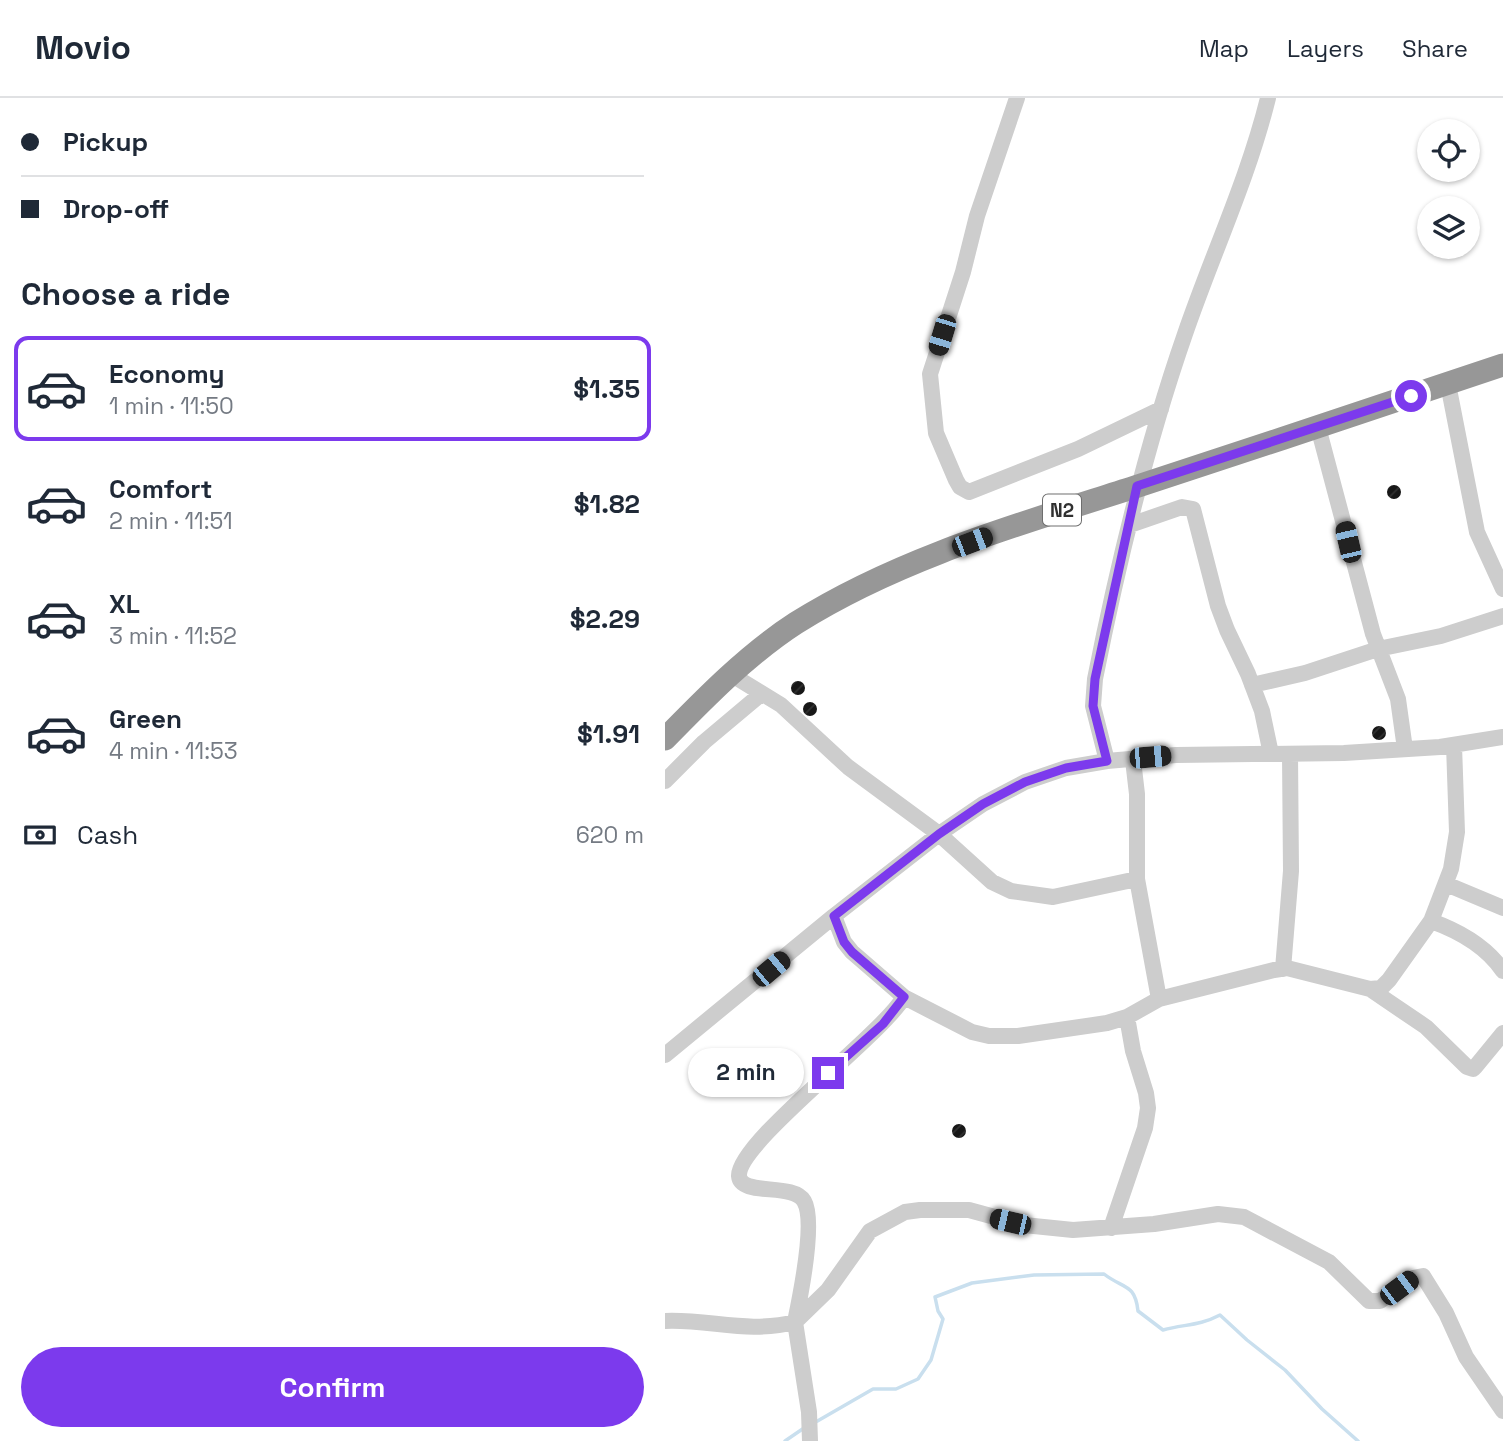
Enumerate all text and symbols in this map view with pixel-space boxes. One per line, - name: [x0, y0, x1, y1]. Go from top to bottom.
- text: Movio: [35, 27, 131, 69]
- text: Map: [1199, 33, 1249, 64]
- text: Layers: [1287, 33, 1364, 64]
- text: Share: [1402, 33, 1468, 64]
- map controls: [1417, 119, 1480, 259]
- button: locate: [1417, 119, 1480, 182]
- text: Pickup: [63, 125, 148, 159]
- text: Drop-off: [63, 192, 169, 226]
- button: layers: [1417, 196, 1480, 259]
- text: Choose a ride: [21, 274, 231, 314]
- car: [926, 312, 959, 358]
- icon: car: [25, 357, 88, 420]
- text: Economy: [109, 357, 225, 391]
- text: $1.35: [573, 372, 640, 406]
- route start: [1395, 380, 1427, 412]
- text: 1 min · 11:50: [109, 391, 234, 421]
- icon: car: [25, 472, 88, 535]
- text: Comfort: [109, 472, 212, 506]
- text: $1.82: [574, 487, 640, 521]
- road number: N2: [1043, 494, 1081, 526]
- text: 2 min · 11:51: [109, 506, 233, 536]
- car: [1334, 519, 1363, 565]
- car: [949, 525, 996, 559]
- icon: car: [25, 587, 88, 650]
- text: XL: [109, 587, 140, 621]
- text: $2.29: [570, 602, 640, 636]
- text: 3 min · 11:52: [109, 621, 237, 651]
- icon: car: [25, 702, 88, 765]
- text: Green: [109, 702, 182, 736]
- text: $1.91: [577, 717, 640, 751]
- text: 4 min · 11:53: [109, 736, 238, 766]
- car: [1129, 745, 1172, 769]
- icon: cash: [21, 816, 59, 854]
- text: Cash: [77, 818, 138, 852]
- text: 620 m: [576, 820, 644, 850]
- car: [749, 947, 794, 991]
- callout: 2 min: [688, 1048, 803, 1098]
- text: 2 min: [716, 1057, 776, 1087]
- route end: [812, 1057, 844, 1089]
- car: [988, 1207, 1033, 1237]
- car: [1376, 1267, 1423, 1309]
- button: Confirm: [21, 1347, 644, 1427]

